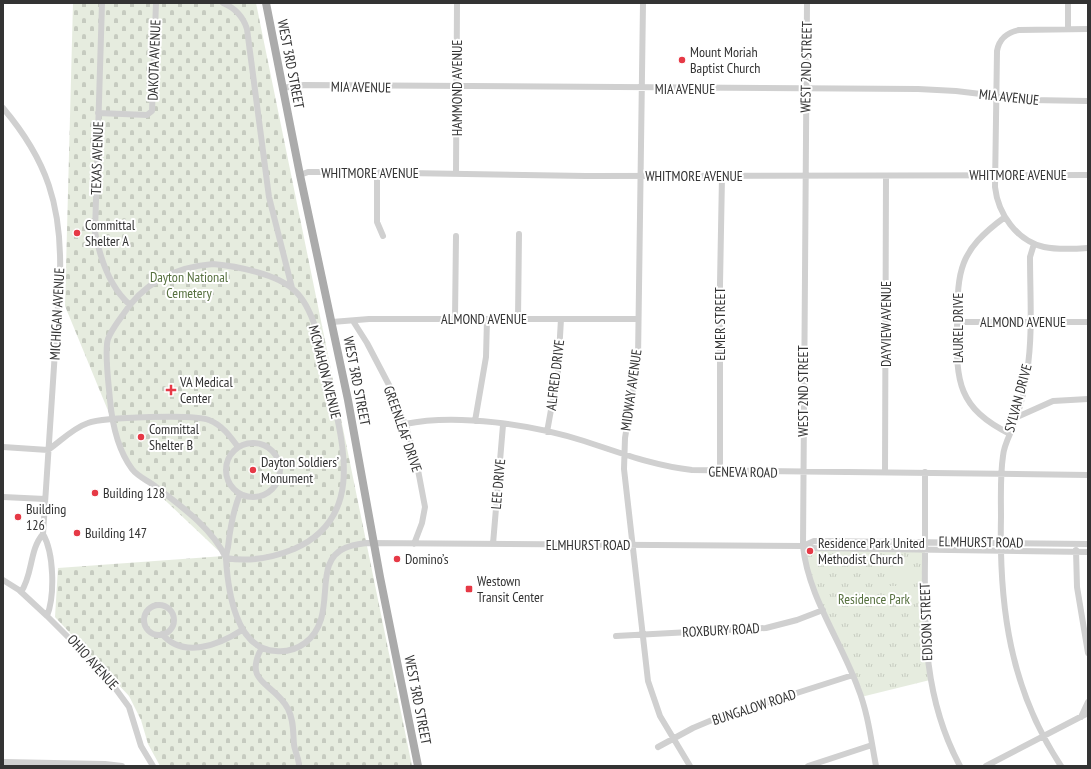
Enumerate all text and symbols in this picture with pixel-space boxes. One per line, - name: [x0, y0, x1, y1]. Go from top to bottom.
- street label: WEST 3RD STREET: [274, 18, 309, 111]
- street label: DAKOTA AVENUE: [144, 19, 164, 101]
- street label: WEST 2ND STREET: [796, 20, 816, 113]
- street label: HAMMOND AVENUE: [448, 40, 466, 136]
- place label: Mount Moriah Baptist Church: [690, 43, 760, 77]
- marker: Mount Moriah Baptist Church: [677, 55, 687, 65]
- street label: MIA AVENUE: [331, 77, 391, 97]
- street label: MIA AVENUE: [655, 80, 715, 98]
- street label: MIA AVENUE: [978, 85, 1040, 109]
- street label: TEXAS AVENUE: [87, 121, 107, 195]
- street label: WHITMORE AVENUE: [321, 164, 419, 182]
- street label: WHITMORE AVENUE: [969, 166, 1067, 184]
- street label: WHITMORE AVENUE: [645, 167, 743, 185]
- place label: Committal Shelter A: [85, 216, 136, 250]
- marker: Committal Shelter A: [72, 228, 82, 238]
- street label: MICHIGAN AVENUE: [46, 267, 68, 361]
- park label: Dayton National Cemetery: [150, 268, 229, 302]
- street label: DAYVIEW AVENUE: [877, 281, 895, 367]
- street label: ELMER STREET: [711, 286, 729, 361]
- street label: LAUREL DRIVE: [949, 293, 967, 363]
- street label: ALMOND AVENUE: [441, 310, 527, 328]
- street label: ALMOND AVENUE: [980, 313, 1066, 331]
- street label: MCMAHON AVENUE: [305, 323, 345, 421]
- street label: WEST 3RD STREET: [340, 335, 375, 428]
- street label: ALFRED DRIVE: [542, 339, 568, 411]
- street label: WEST 2ND STREET: [794, 344, 812, 437]
- street label: MIDWAY AVENUE: [616, 348, 646, 432]
- street label: SYLVAN DRIVE: [1000, 362, 1036, 434]
- place label: VA Medical Center: [179, 373, 233, 407]
- street label: GREENLEAF DRIVE: [380, 383, 426, 475]
- marker: VA Medical Center: [165, 384, 177, 396]
- place label: Committal Shelter B: [149, 420, 200, 454]
- marker: Committal Shelter B: [136, 432, 146, 442]
- place label: Dayton Soldiers’ Monument: [261, 453, 339, 487]
- street label: LEE DRIVE: [487, 458, 509, 510]
- street label: GENEVA ROAD: [708, 462, 778, 482]
- marker: Dayton Soldiers’ Monument: [248, 465, 258, 475]
- place label: Building 128: [103, 484, 165, 502]
- marker: Building 128: [90, 488, 100, 498]
- place label: Building 126: [26, 500, 66, 534]
- marker: Building 126: [13, 512, 23, 522]
- place label: Building 147: [85, 524, 147, 542]
- marker: Building 147: [72, 528, 82, 538]
- street label: ELMHURST ROAD: [938, 532, 1024, 552]
- place label: Residence Park United Methodist Church: [818, 534, 925, 568]
- street label: ELMHURST ROAD: [546, 536, 630, 554]
- marker: Residence Park United Methodist Church: [805, 546, 815, 556]
- place label: Domino’s: [405, 550, 449, 568]
- marker: Domino’s: [392, 554, 402, 564]
- place label: Westown Transit Center: [477, 572, 544, 606]
- street label: EDISON STREET: [916, 582, 936, 661]
- marker: Westown Transit Center: [464, 584, 474, 594]
- park label: Residence Park: [838, 590, 911, 608]
- street label: ROXBURY ROAD: [682, 619, 760, 641]
- street label: OHIO AVENUE: [64, 631, 122, 693]
- street label: WEST 3RD STREET: [401, 654, 436, 747]
- street label: BUNGALOW ROAD: [710, 685, 798, 729]

